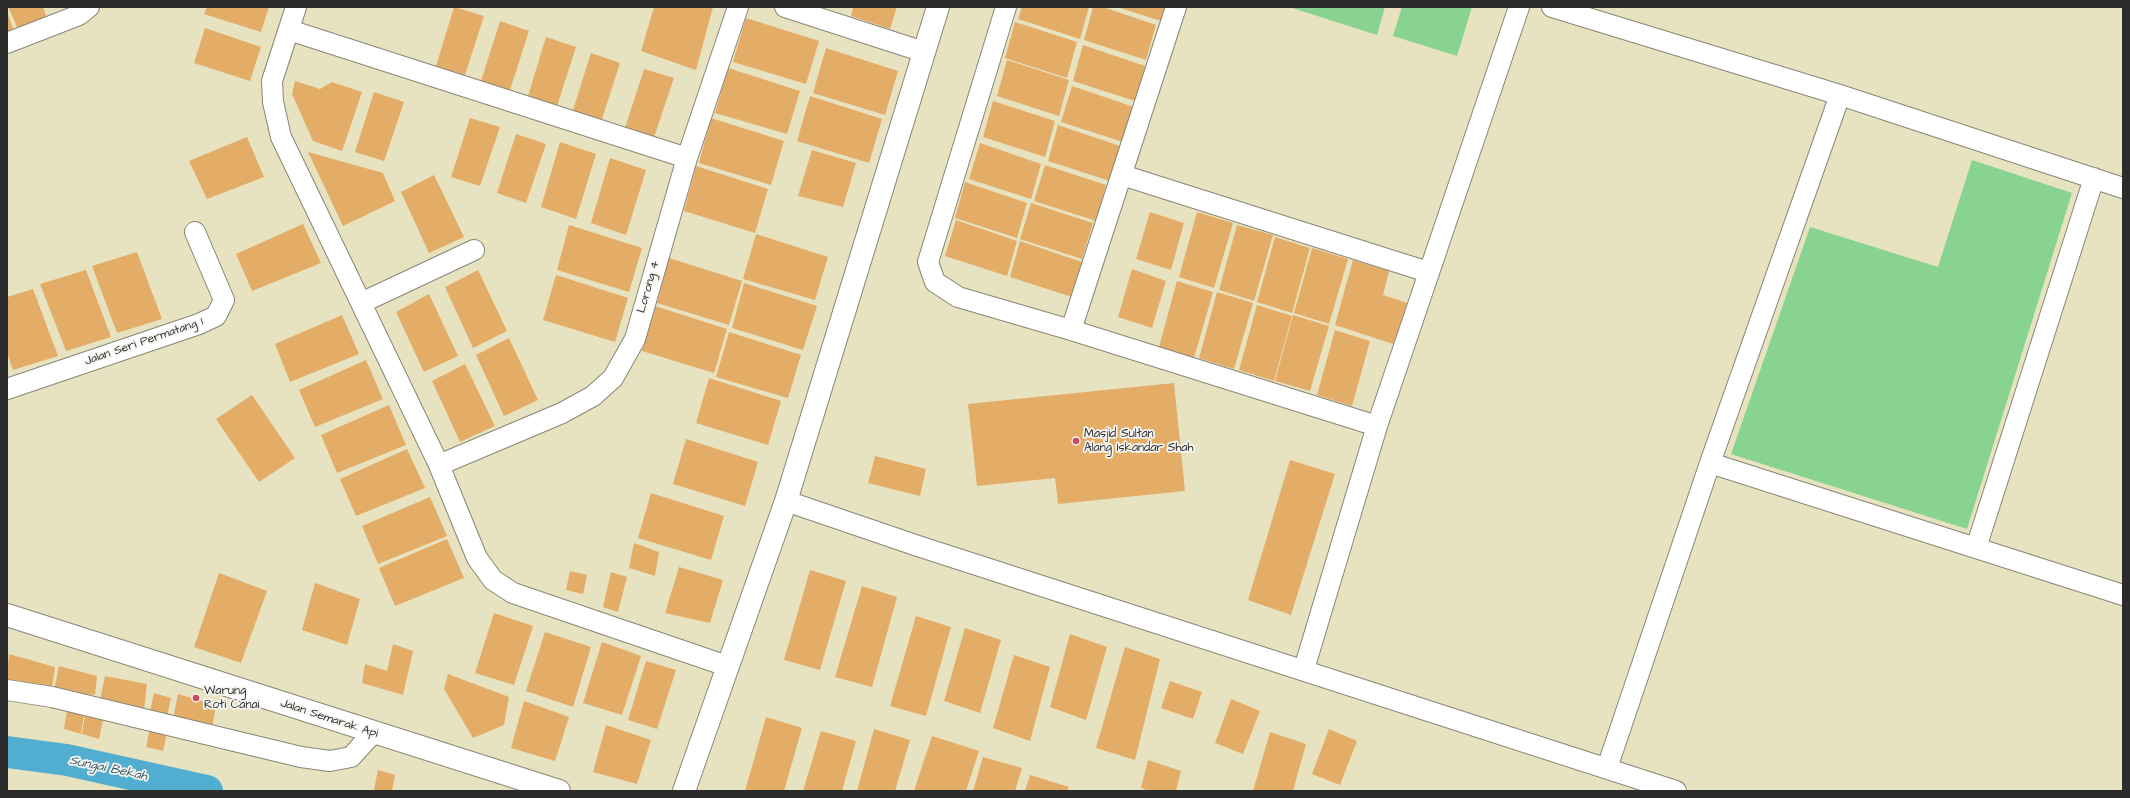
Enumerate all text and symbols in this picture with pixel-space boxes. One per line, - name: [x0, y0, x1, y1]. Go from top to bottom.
- street label: Lorong 4: [635, 259, 663, 315]
- street label: Jalan Seri Permatang 1: [83, 315, 205, 369]
- place label: Masjid Sultan Alang Iskandar Shah: [1084, 427, 1193, 455]
- marker: Masjid Sultan Alang Iskandar Shah: [1071, 436, 1081, 446]
- place label: Warung Roti Canai: [204, 684, 259, 712]
- marker: Warung Roti Canai: [191, 693, 201, 703]
- street label: Jalan Semarak Api: [278, 696, 380, 742]
- water label: Sungai Bekah: [68, 753, 148, 785]

